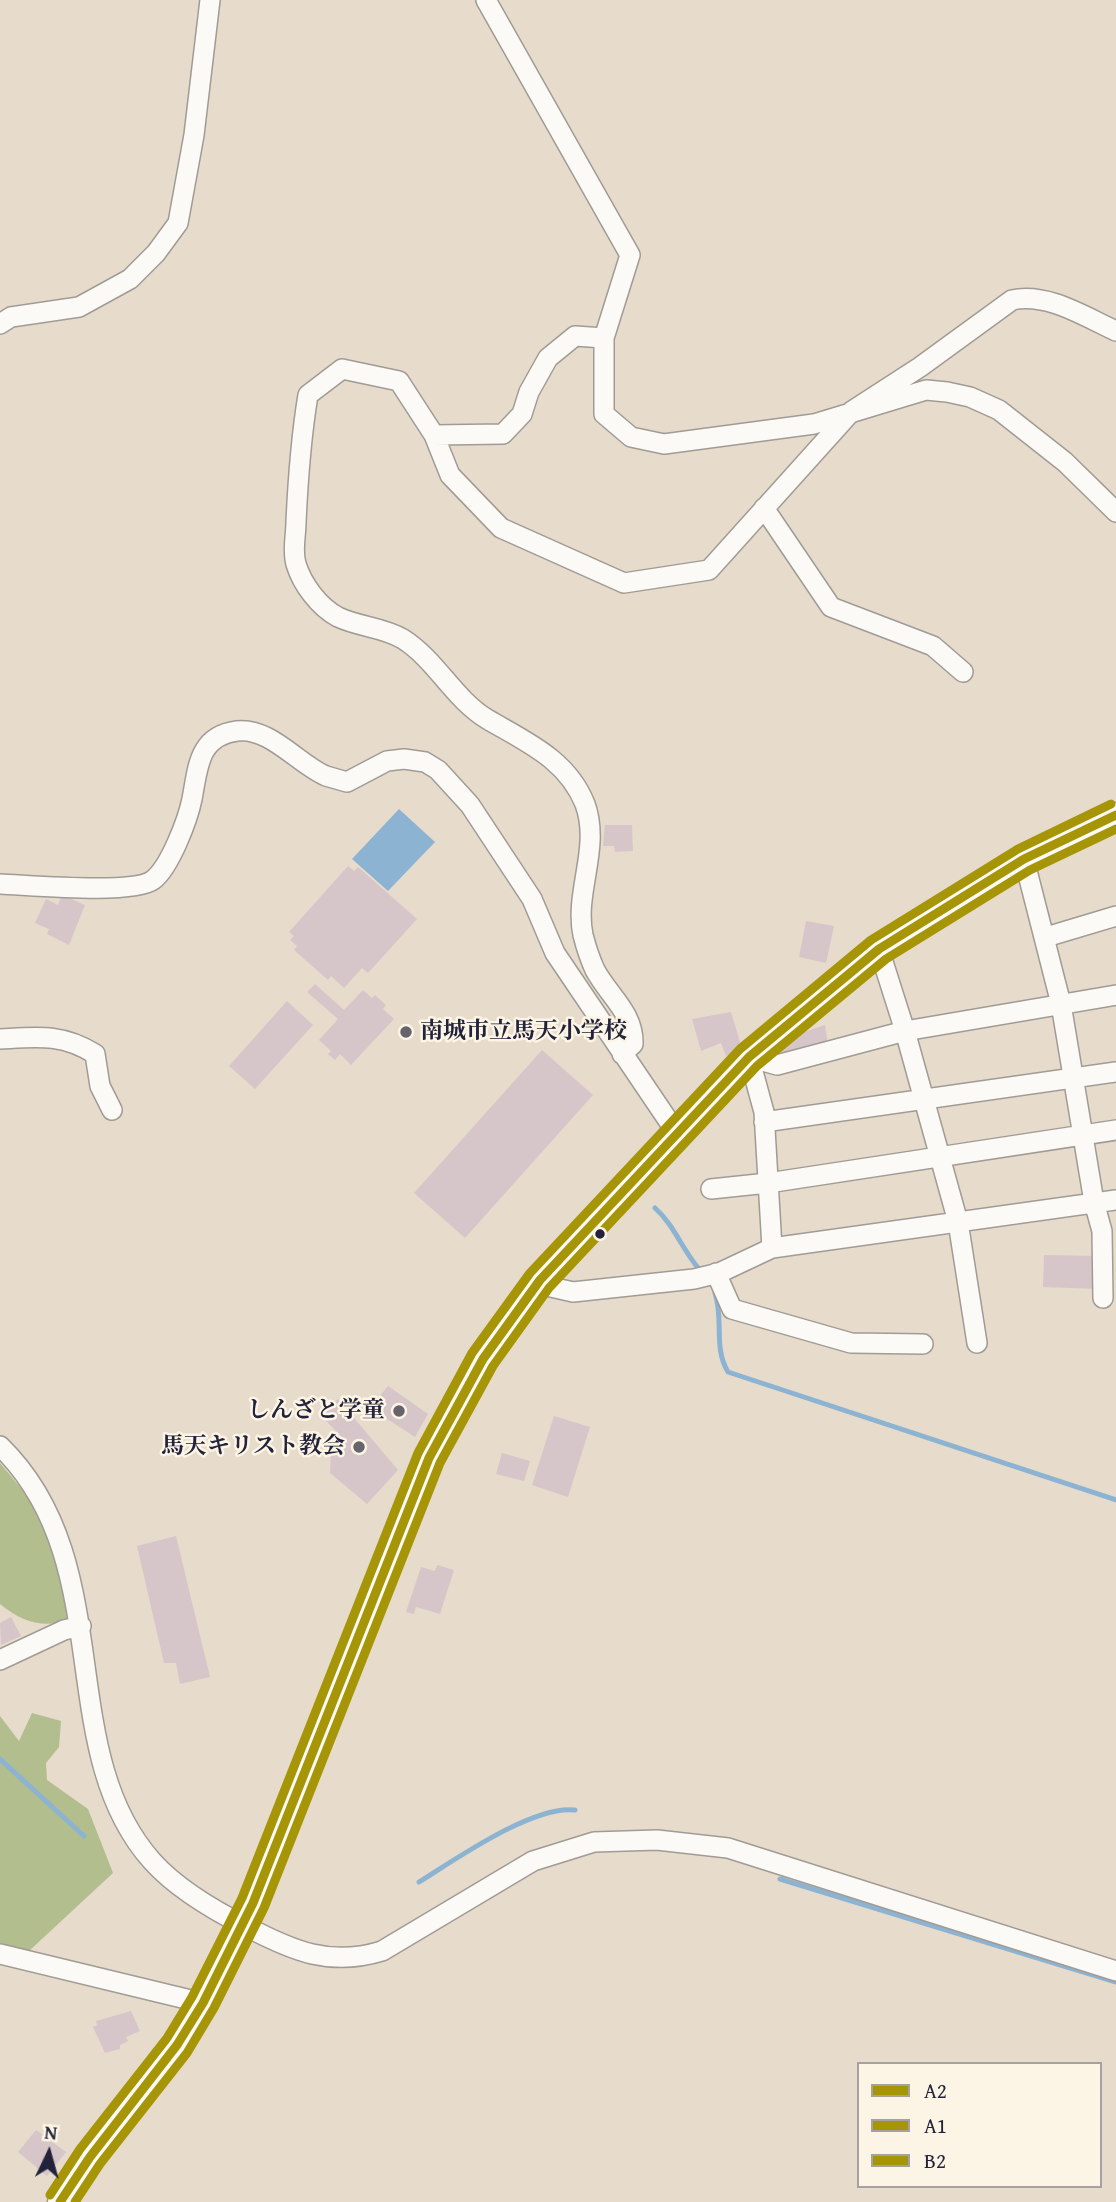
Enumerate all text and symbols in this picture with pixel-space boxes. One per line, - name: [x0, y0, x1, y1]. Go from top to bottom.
- place label: 南城市立馬天小学校: [420, 1018, 627, 1046]
- marker: 南城市立馬天小学校: [398, 1024, 414, 1040]
- unlabelled marker: [593, 1227, 607, 1241]
- place label: しんざと学童: [247, 1397, 385, 1425]
- marker: しんざと学童: [391, 1403, 407, 1419]
- place label: 馬天キリスト教会: [161, 1433, 345, 1461]
- marker: 馬天キリスト教会: [351, 1439, 367, 1455]
- legend: [857, 2062, 1102, 2188]
- text: A2: [924, 2075, 947, 2106]
- text: A1: [924, 2110, 947, 2141]
- north arrow: [14, 2118, 84, 2188]
- text: N: [43, 2118, 58, 2147]
- text: B2: [924, 2145, 946, 2176]

